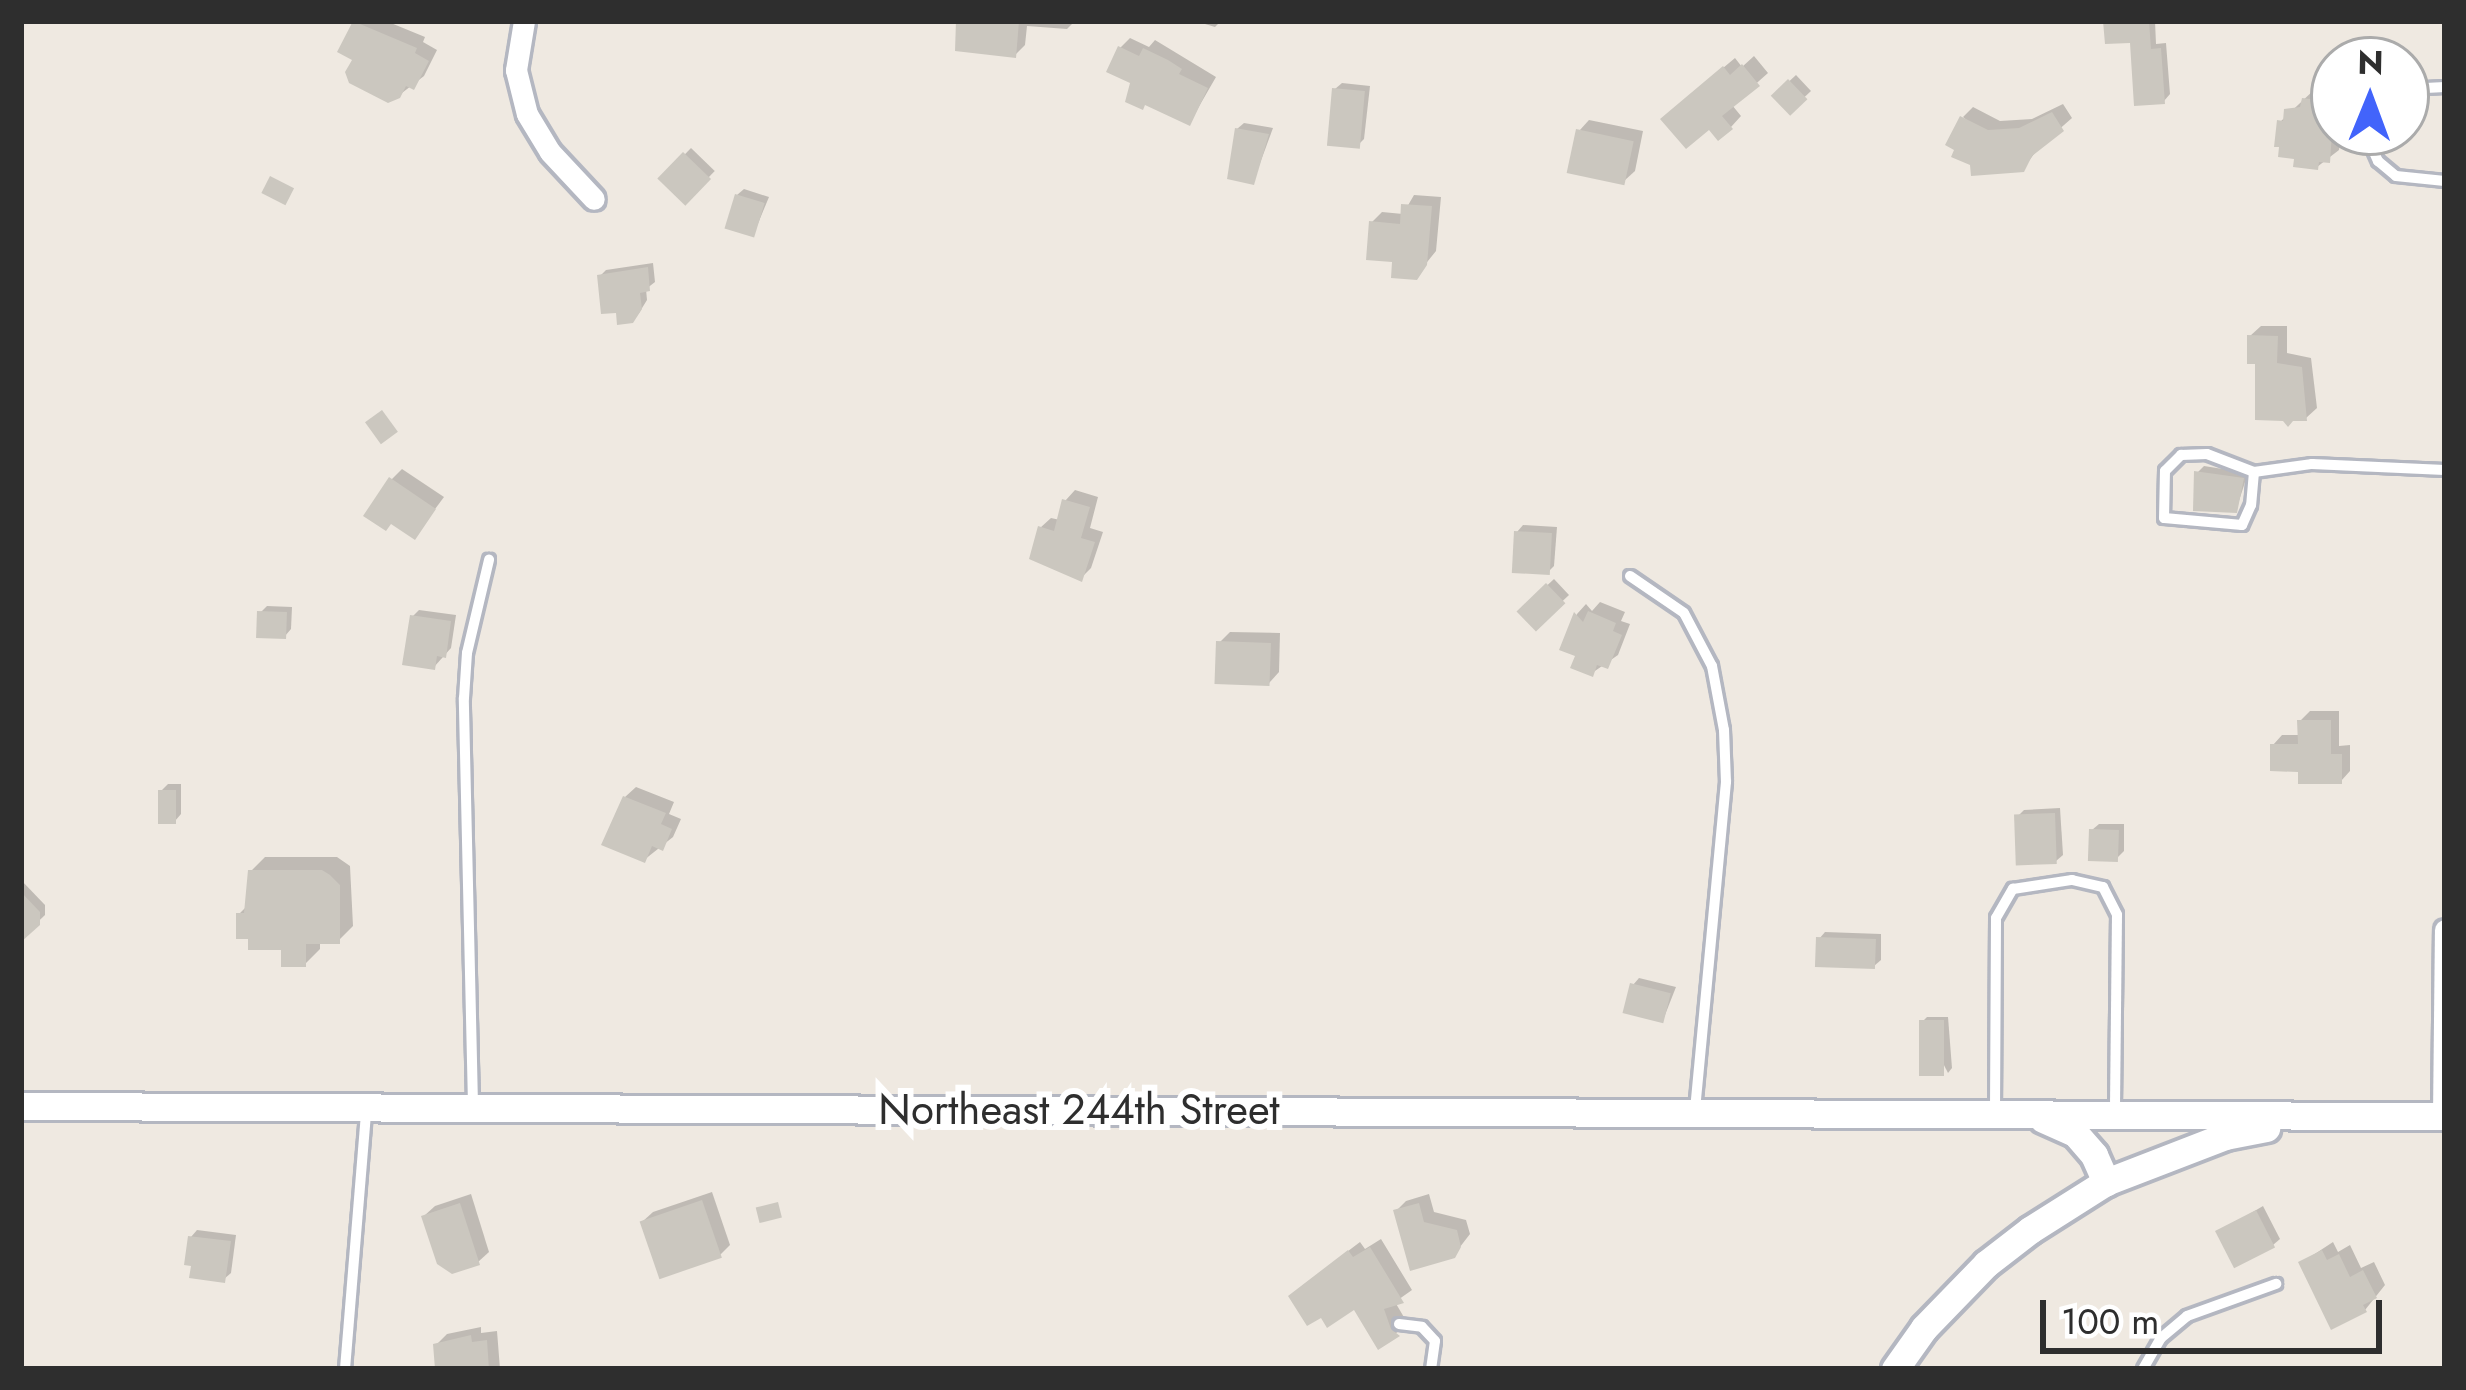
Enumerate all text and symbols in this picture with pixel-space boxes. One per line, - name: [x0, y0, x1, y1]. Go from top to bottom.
- north arrow: [2310, 36, 2430, 156]
- text: N: [2357, 39, 2384, 86]
- street label: Northeast 244th Street: [878, 1085, 1280, 1135]
- scale bar: [2046, 1276, 2388, 1350]
- text: 100 m: [2061, 1295, 2159, 1347]

